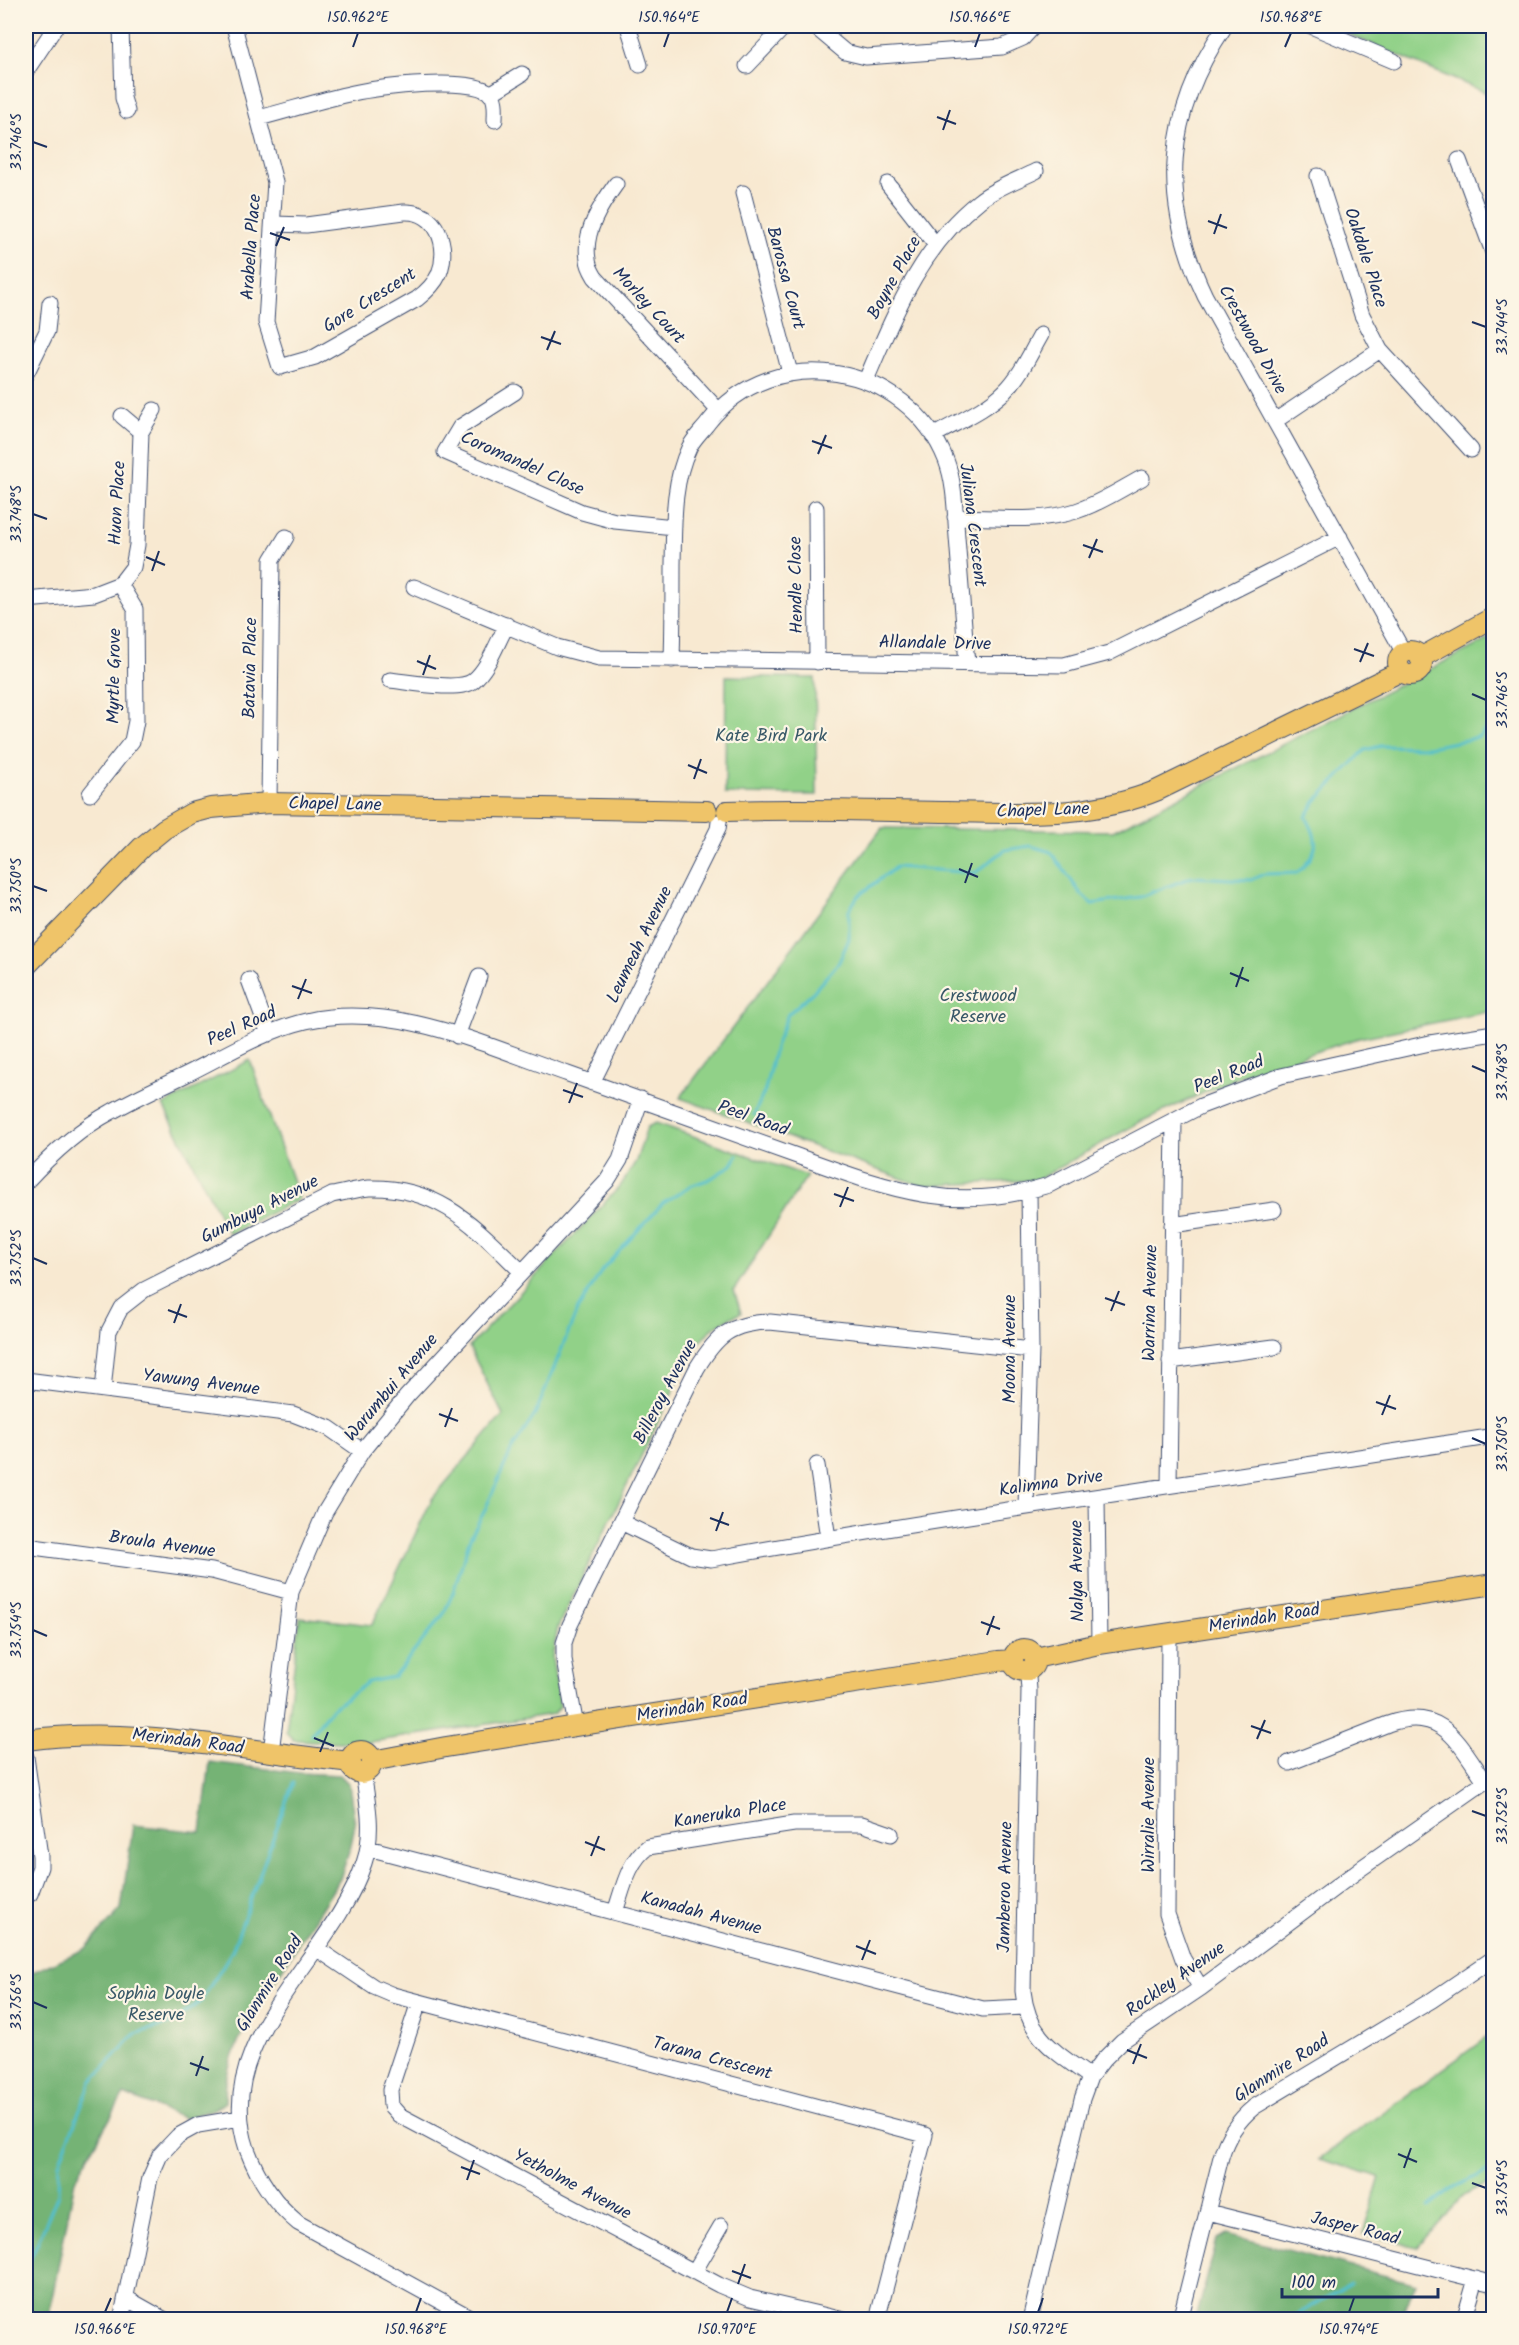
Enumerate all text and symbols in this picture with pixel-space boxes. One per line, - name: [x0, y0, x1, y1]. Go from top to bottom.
- text: 150.962°E: [327, 6, 390, 30]
- text: 150.964°E: [638, 6, 701, 30]
- text: 150.966°E: [949, 6, 1012, 30]
- text: 150.968°E: [1260, 6, 1323, 30]
- text: 33.746°S: [5, 113, 29, 171]
- street label: Arabella Place: [234, 193, 270, 301]
- street label: Oakdale Place: [1335, 204, 1395, 312]
- street label: Barossa Court: [757, 223, 813, 334]
- street label: Boyne Place: [860, 231, 930, 325]
- street label: Gore Crescent: [318, 260, 423, 341]
- street label: Morley Court: [604, 261, 692, 352]
- street label: Crestwood Drive: [1210, 280, 1294, 400]
- text: 33.744°S: [1491, 298, 1515, 356]
- street label: Coromandel Close: [455, 424, 589, 504]
- street label: Huon Place: [101, 460, 135, 546]
- street label: Juliana Crescent: [950, 461, 994, 590]
- text: 33.748°S: [5, 485, 29, 543]
- street label: Hendle Close: [782, 536, 812, 634]
- street label: Batavia Place: [236, 617, 266, 719]
- street label: Myrtle Grove: [100, 628, 130, 724]
- street label: Allandale Drive: [879, 629, 991, 659]
- text: 33.746°S: [1491, 671, 1515, 729]
- park label: Kate Bird Park: [715, 722, 828, 751]
- street label: Chapel Lane: [288, 790, 382, 820]
- street label: Chapel Lane: [996, 795, 1090, 827]
- text: 33.750°S: [5, 858, 29, 914]
- street label: Leumeah Avenue: [599, 881, 681, 1009]
- park label: Crestwood Reserve: [940, 982, 1017, 1032]
- street label: Peel Road: [202, 998, 282, 1055]
- text: 33.748°S: [1491, 1043, 1515, 1101]
- street label: Peel Road: [1189, 1047, 1270, 1102]
- street label: Peel Road: [713, 1093, 794, 1146]
- street label: Gumbuya Avenue: [196, 1168, 324, 1252]
- text: 33.752°S: [5, 1229, 29, 1287]
- street label: Warrina Avenue: [1135, 1244, 1167, 1362]
- street label: Moona Avenue: [996, 1295, 1025, 1403]
- street label: Warumbui Avenue: [338, 1327, 446, 1449]
- street label: Billeroy Avenue: [626, 1334, 706, 1450]
- street label: Yawung Avenue: [141, 1361, 261, 1405]
- text: 33.750°S: [1491, 1416, 1515, 1472]
- street label: Kalimna Drive: [997, 1462, 1105, 1506]
- street label: Nalya Avenue: [1063, 1520, 1093, 1622]
- street label: Broula Avenue: [107, 1523, 217, 1567]
- street label: Merindah Road: [1206, 1596, 1323, 1642]
- text: 33.754°S: [5, 1601, 29, 1658]
- street label: Merindah Road: [634, 1685, 751, 1731]
- street label: Merindah Road: [130, 1721, 247, 1763]
- street label: Wirralie Avenue: [1135, 1757, 1164, 1873]
- text: 33.752°S: [1491, 1787, 1515, 1845]
- street label: Kaneruka Place: [671, 1791, 789, 1837]
- street label: Jamberoo Avenue: [990, 1821, 1022, 1953]
- street label: Kanadah Avenue: [637, 1884, 765, 1944]
- street label: Glanmire Road: [229, 1929, 312, 2038]
- street label: Rockley Avenue: [1120, 1935, 1232, 2025]
- text: 33.756°S: [5, 1973, 29, 2031]
- park label: Sophia Doyle Reserve: [108, 1980, 204, 2030]
- street label: Glanmire Road: [1228, 2026, 1337, 2111]
- street label: Tarana Crescent: [649, 2029, 776, 2089]
- street label: Yetholme Avenue: [508, 2142, 636, 2228]
- text: 33.754°S: [1491, 2159, 1515, 2216]
- street label: Jasper Road: [1308, 2204, 1403, 2254]
- scale bar: [1282, 2261, 1438, 2299]
- text: 100 m: [1291, 2269, 1336, 2298]
- text: 150.966°E: [74, 2318, 137, 2342]
- text: 150.968°E: [385, 2318, 448, 2342]
- text: 150.970°E: [697, 2318, 758, 2342]
- text: 150.972°E: [1008, 2318, 1070, 2342]
- text: 150.974°E: [1319, 2318, 1380, 2342]

